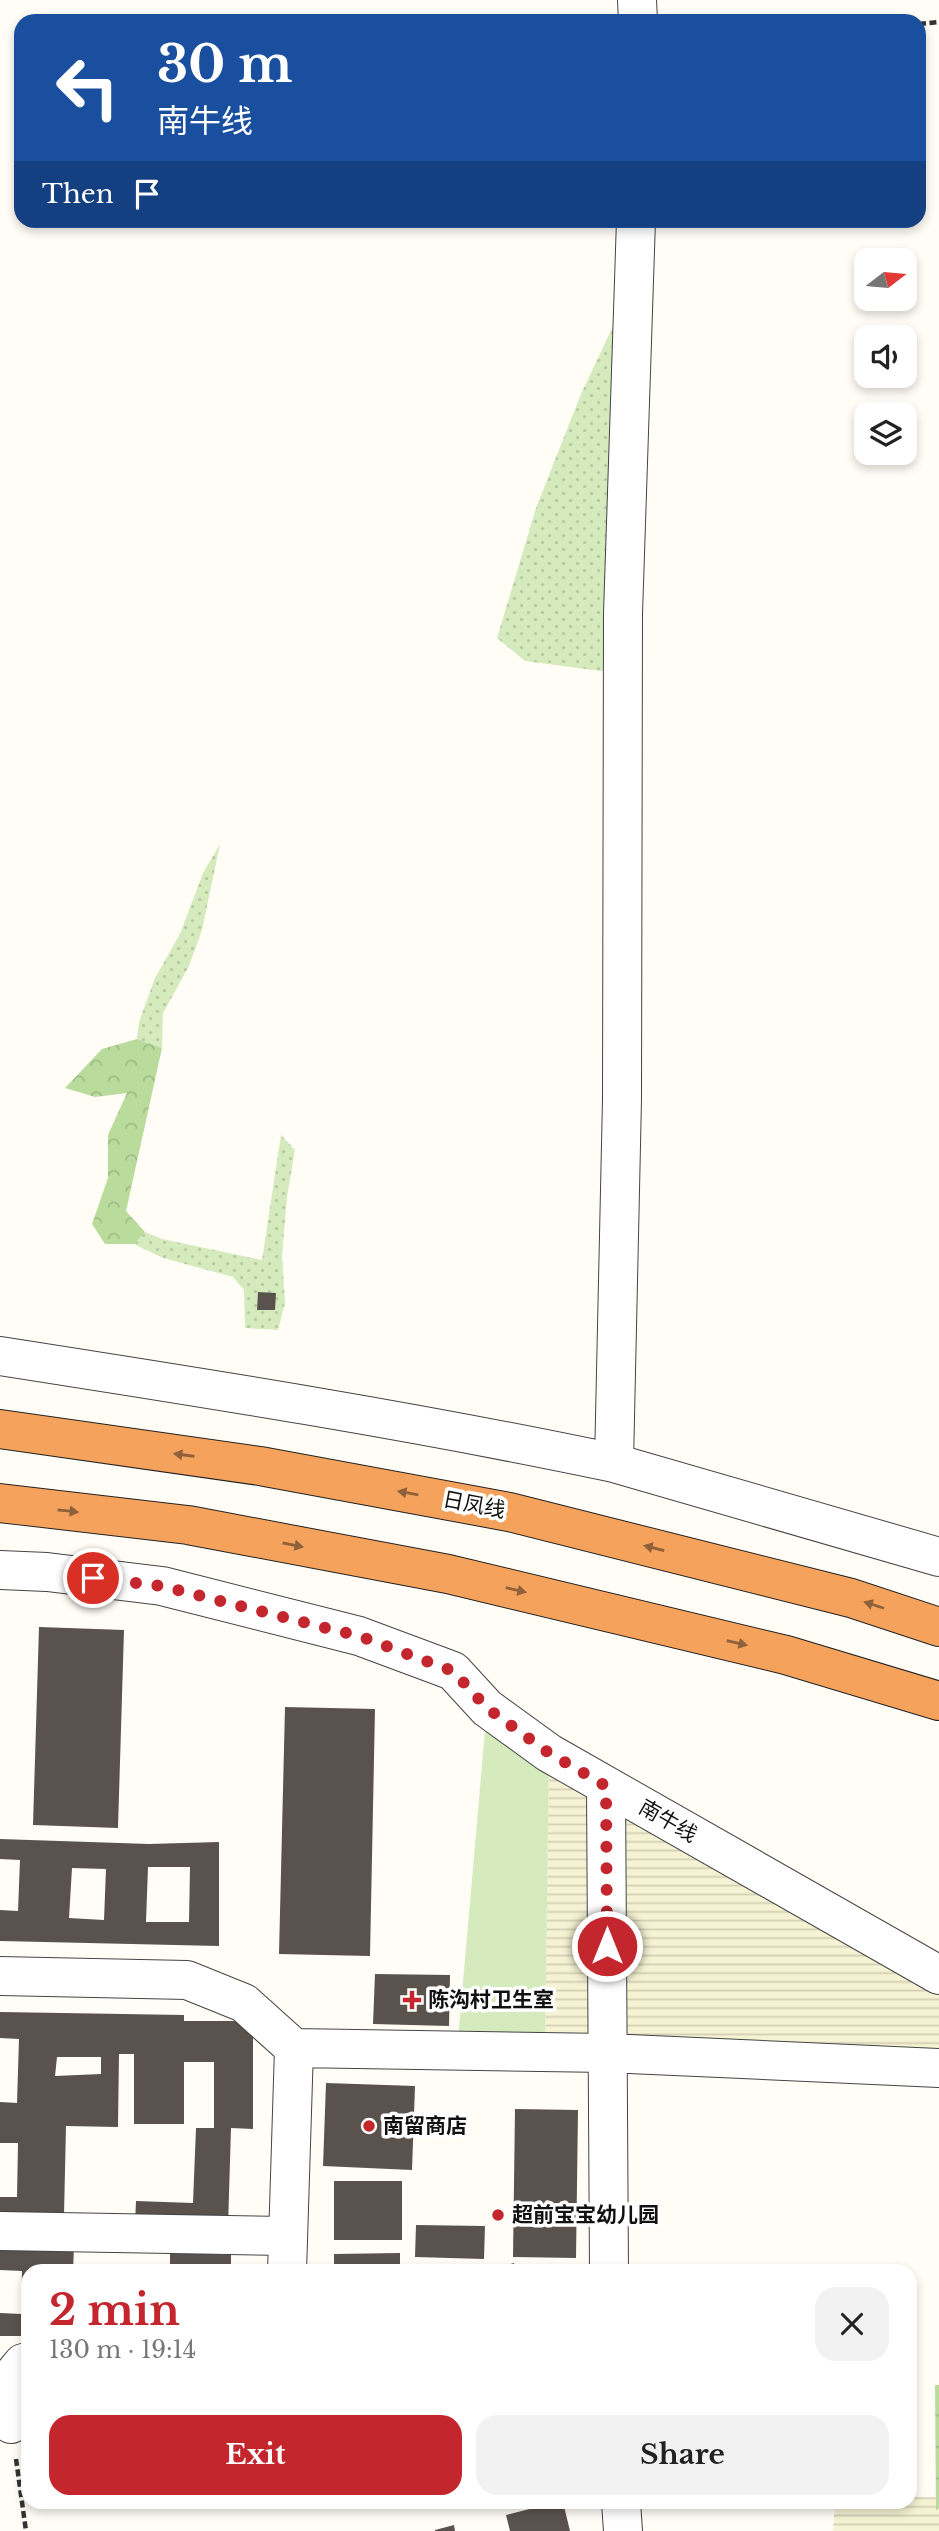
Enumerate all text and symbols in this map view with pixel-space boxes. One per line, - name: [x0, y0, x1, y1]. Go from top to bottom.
- text: 30 m: [157, 34, 292, 95]
- icon: left: [42, 42, 133, 133]
- text: 南牛线: [157, 101, 253, 141]
- icon: arrive: [128, 175, 166, 213]
- text: Then: [42, 178, 114, 210]
- north arrow: [854, 248, 917, 312]
- map controls: [854, 248, 917, 465]
- button: sound: [854, 325, 917, 388]
- button: layers: [854, 402, 917, 465]
- one-way arrow: [173, 1449, 195, 1460]
- street label: 日凤线: [441, 1486, 507, 1524]
- one-way arrow: [397, 1487, 419, 1498]
- one-way arrow: [57, 1506, 79, 1517]
- one-way arrow: [282, 1539, 304, 1550]
- one-way arrow: [643, 1542, 665, 1553]
- pin: [63, 1548, 123, 1608]
- icon: arrive: [74, 1559, 112, 1597]
- one-way arrow: [505, 1585, 527, 1596]
- one-way arrow: [864, 1600, 885, 1610]
- one-way arrow: [726, 1638, 748, 1649]
- street label: 南牛线: [634, 1794, 702, 1848]
- position arrow: [570, 1909, 644, 1983]
- place label: 陈沟村卫生室: [428, 1987, 554, 2013]
- marker: 陈沟村卫生室: [402, 1990, 422, 2010]
- place label: 南留商店: [383, 2113, 467, 2139]
- marker: 南留商店: [361, 2118, 377, 2134]
- place label: 超前宝宝幼儿园: [512, 2202, 659, 2228]
- marker: 超前宝宝幼儿园: [490, 2207, 506, 2223]
- text: 2 min: [49, 2284, 180, 2336]
- button: close: [815, 2287, 889, 2361]
- text: 130 m · 19:14: [49, 2336, 196, 2364]
- button: Exit: [49, 2415, 462, 2495]
- button: Share: [476, 2415, 889, 2495]

